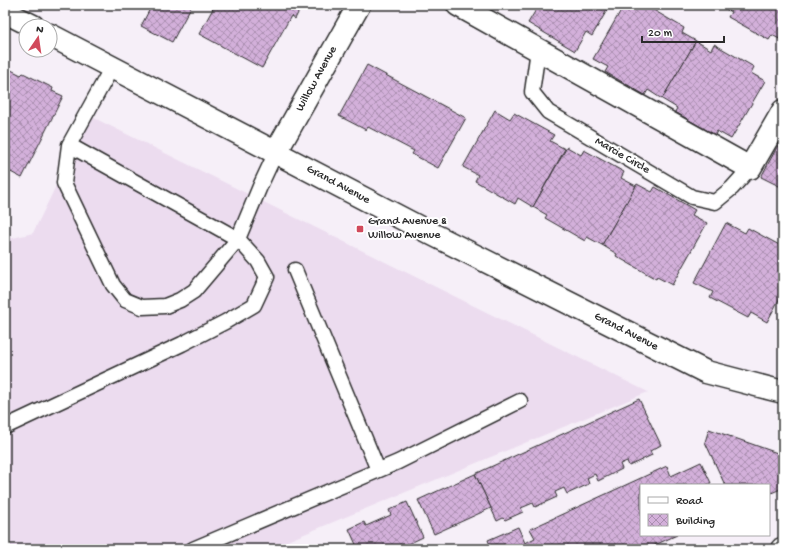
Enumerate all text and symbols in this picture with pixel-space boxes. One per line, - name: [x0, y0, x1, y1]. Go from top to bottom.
- north arrow: [18, 18, 58, 58]
- scale bar: [642, 18, 724, 44]
- text: N: [35, 24, 45, 37]
- text: 20 m: [648, 27, 673, 41]
- street label: Willow Avenue: [293, 43, 341, 114]
- street label: Marcie Circle: [592, 135, 653, 178]
- street label: Grand Avenue: [304, 162, 373, 208]
- place label: Grand Avenue & Willow Avenue: [368, 215, 447, 243]
- marker: Grand Avenue & Willow Avenue: [355, 224, 365, 234]
- street label: Grand Avenue: [592, 310, 661, 355]
- legend: [640, 484, 770, 536]
- text: Road: [676, 495, 703, 509]
- text: Building: [675, 515, 715, 529]

